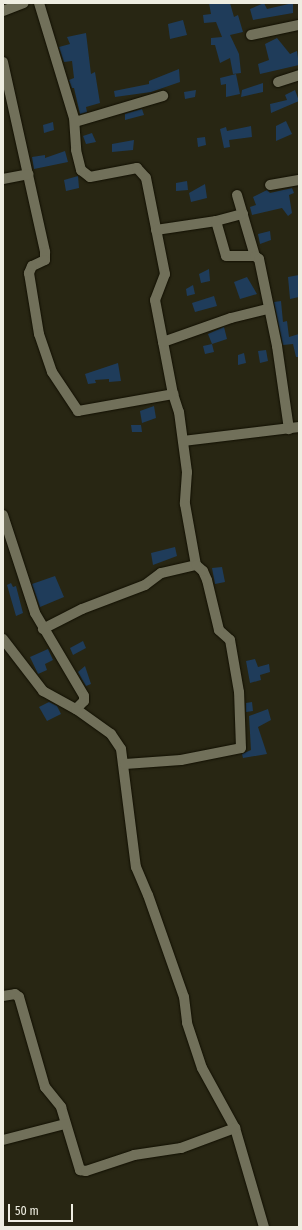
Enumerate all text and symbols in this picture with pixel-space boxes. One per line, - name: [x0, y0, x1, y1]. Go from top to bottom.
- scale bar: [10, 1196, 75, 1222]
- text: 50 m: [15, 1204, 39, 1218]

